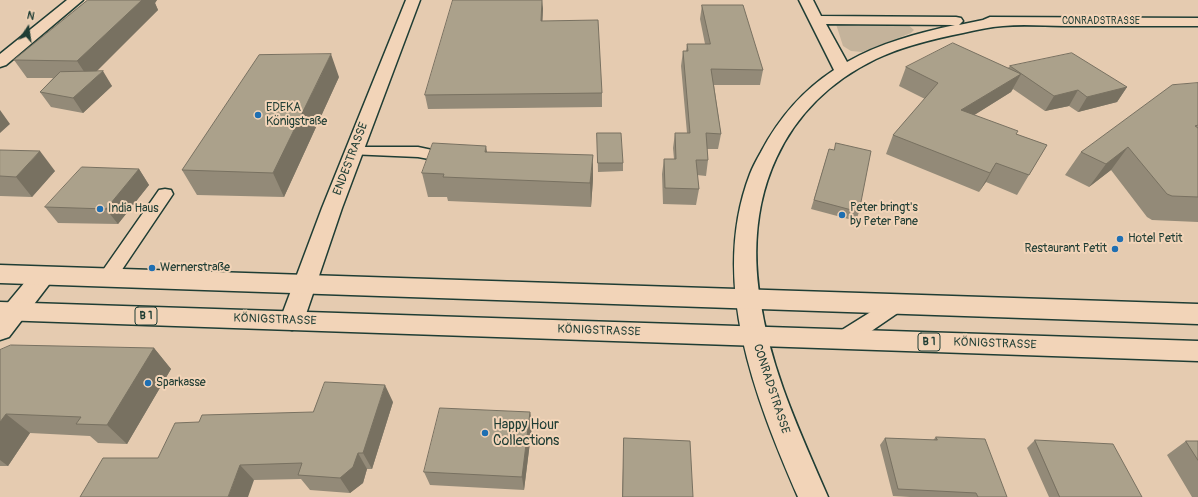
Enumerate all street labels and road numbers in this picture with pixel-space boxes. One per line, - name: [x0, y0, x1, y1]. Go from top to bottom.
- street label: CONRADSTRASSE: [1062, 15, 1140, 27]
- street label: ENDESTRASSE: [330, 120, 372, 198]
- road number: B 1: [135, 307, 157, 325]
- street label: KÖNIGSTRASSE: [233, 311, 317, 329]
- street label: KÖNIGSTRASSE: [557, 322, 641, 340]
- road number: B 1: [918, 333, 940, 351]
- street label: KÖNIGSTRASSE: [953, 335, 1037, 353]
- street label: CONRADSTRASSE: [750, 342, 792, 436]

